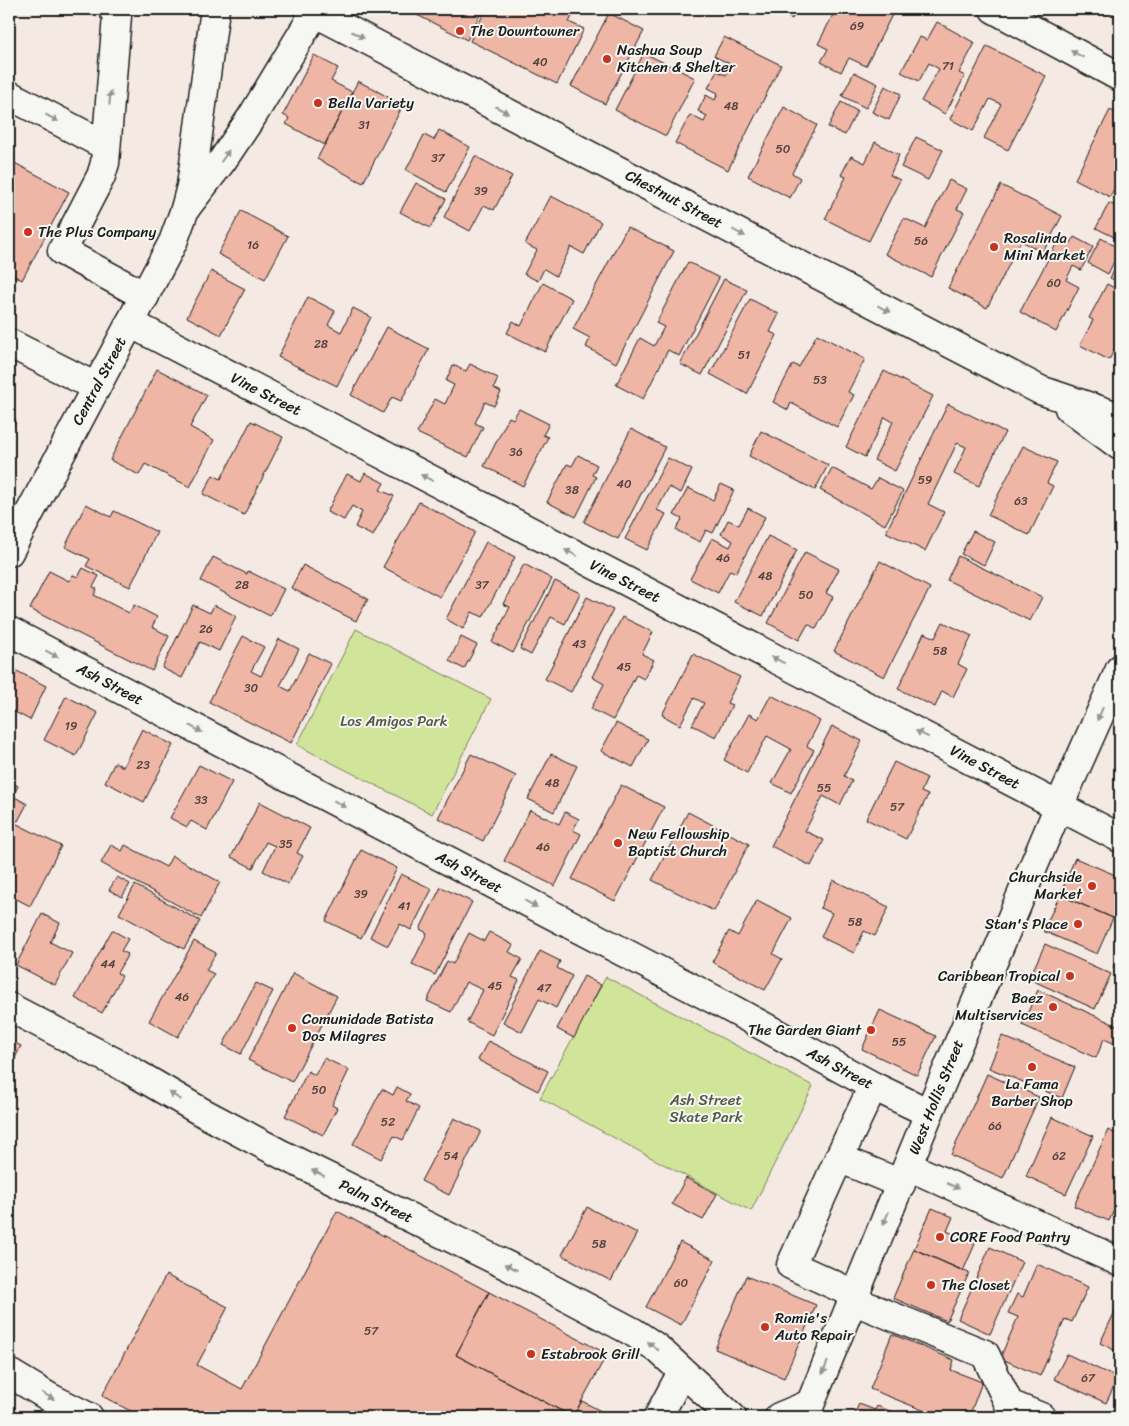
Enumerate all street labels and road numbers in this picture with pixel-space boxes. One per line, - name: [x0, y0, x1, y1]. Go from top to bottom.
- street label: Chestnut Street: [620, 162, 728, 236]
- street label: Central Street: [65, 332, 133, 430]
- street label: Vine Street: [226, 365, 306, 423]
- street label: Vine Street: [585, 552, 665, 610]
- street label: Ash Street: [71, 655, 148, 713]
- street label: Vine Street: [945, 738, 1025, 797]
- street label: Ash Street: [430, 843, 507, 901]
- street label: West Hollis Street: [901, 1035, 971, 1158]
- street label: Ash Street: [801, 1039, 878, 1097]
- street label: Palm Street: [334, 1172, 418, 1230]

